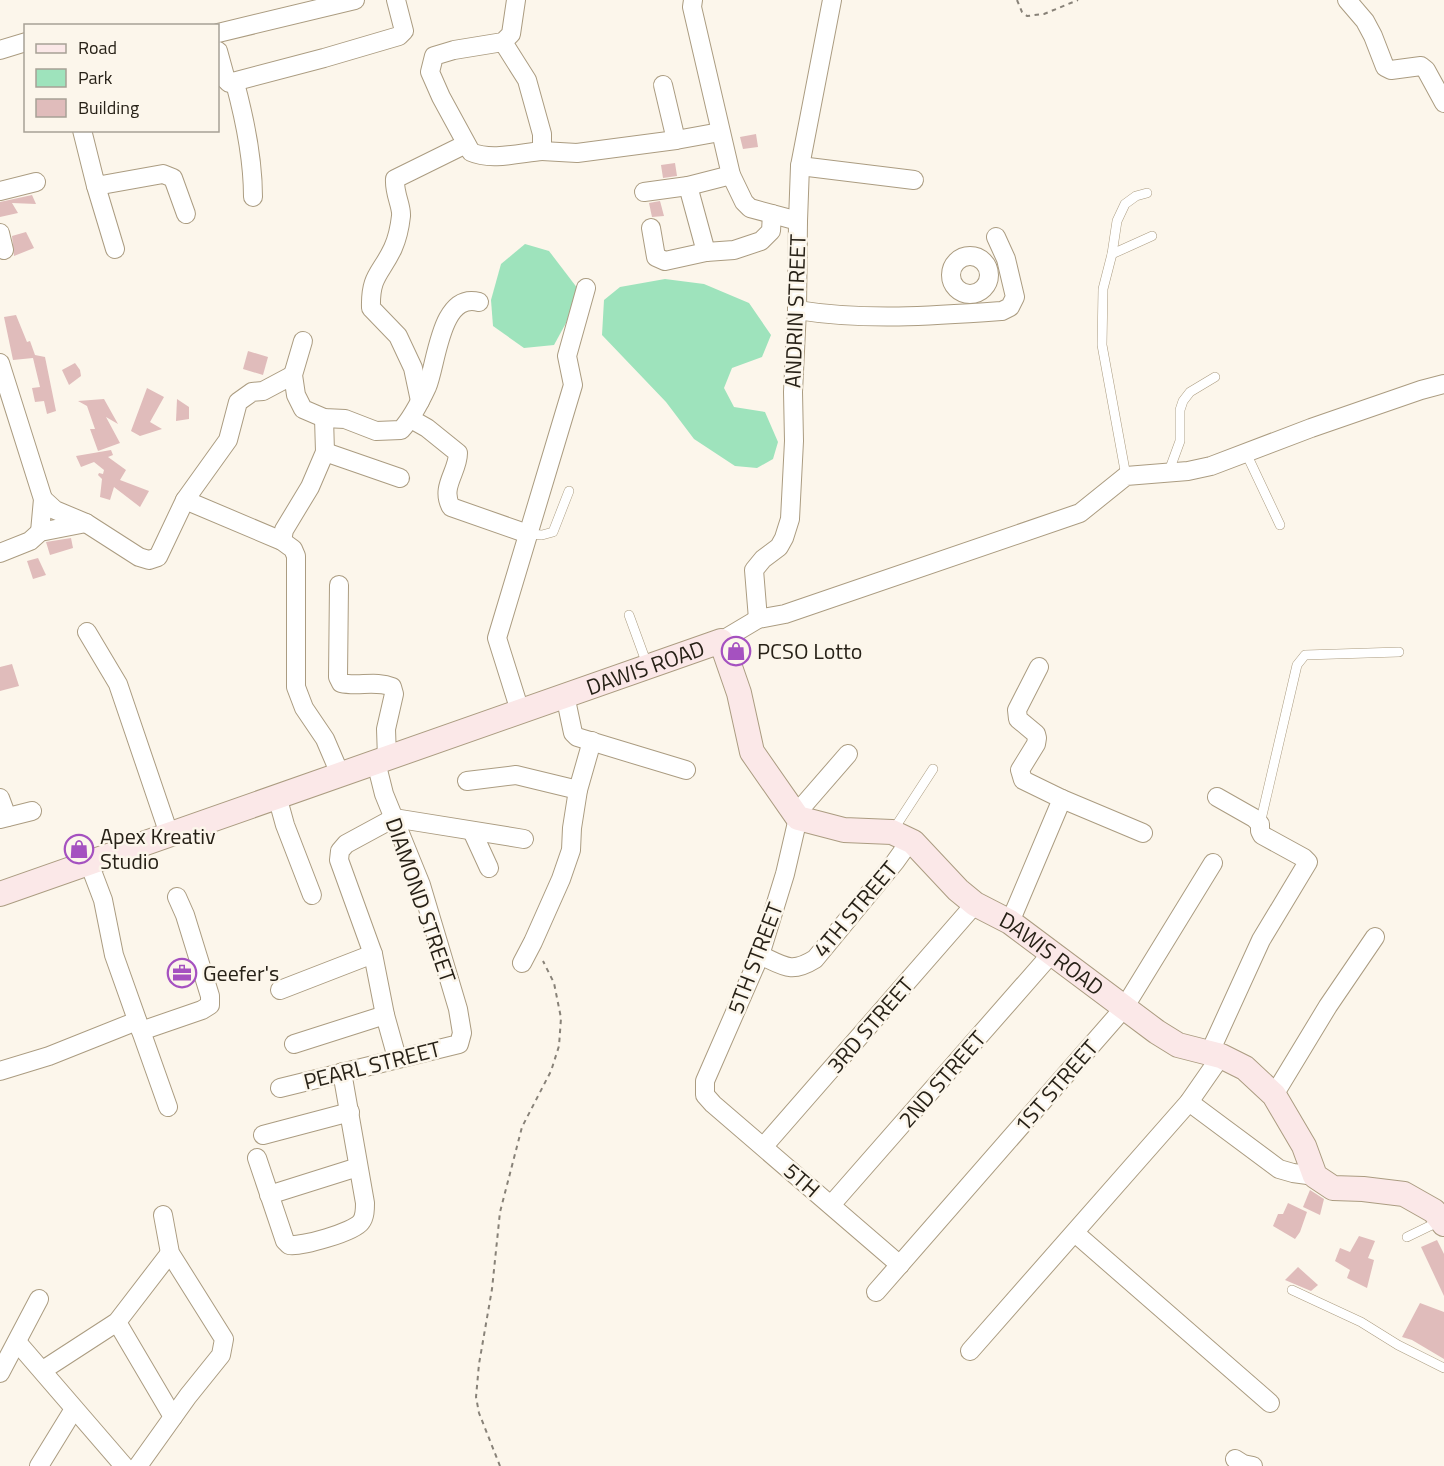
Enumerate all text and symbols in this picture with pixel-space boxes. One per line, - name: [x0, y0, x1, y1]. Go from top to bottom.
- legend: [24, 24, 219, 132]
- text: Road: [78, 34, 117, 61]
- text: Park: [78, 64, 113, 91]
- text: Building: [78, 94, 139, 121]
- street label: ANDRIN STREET: [775, 233, 815, 388]
- street label: DAWIS ROAD: [582, 631, 709, 704]
- place label: PCSO Lotto: [757, 634, 862, 668]
- shop icon: PCSO Lotto: [720, 635, 752, 667]
- street label: DIAMOND STREET: [377, 813, 465, 988]
- place label: Apex Kreativ Studio: [100, 819, 216, 878]
- shop icon: Apex Kreativ Studio: [63, 833, 95, 865]
- street label: 4TH STREET: [805, 853, 906, 965]
- street label: 5TH STREET: [718, 897, 792, 1018]
- street label: DAWIS ROAD: [994, 902, 1111, 1004]
- place label: Geefer's: [203, 956, 279, 990]
- office icon: Geefer's: [166, 957, 198, 989]
- street label: 3RD STREET: [819, 969, 922, 1081]
- street label: 2ND STREET: [890, 1023, 994, 1135]
- street label: PEARL STREET: [300, 1031, 445, 1098]
- street label: 1ST STREET: [1006, 1032, 1106, 1140]
- street label: 5TH: [776, 1154, 828, 1206]

